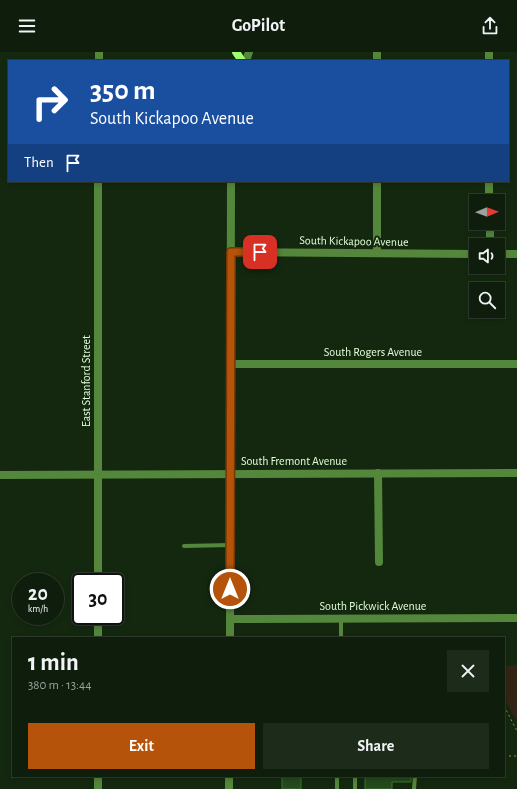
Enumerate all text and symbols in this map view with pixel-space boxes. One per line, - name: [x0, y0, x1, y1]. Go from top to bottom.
- icon: menu: [16, 15, 38, 37]
- icon: share: [479, 15, 501, 37]
- text: GoPilot: [232, 17, 285, 35]
- icon: right: [24, 76, 76, 128]
- text: 350 m: [90, 77, 156, 105]
- text: South Kickapoo Avenue: [90, 110, 254, 128]
- icon: arrive: [62, 152, 84, 174]
- text: Then: [24, 155, 54, 170]
- north arrow: [469, 194, 505, 230]
- map controls: [469, 194, 505, 318]
- street label: South Kickapoo Avenue: [299, 234, 409, 248]
- pin: [243, 235, 277, 269]
- button: sound: [469, 238, 505, 274]
- icon: arrive: [249, 241, 271, 263]
- button: search: [469, 282, 505, 318]
- street label: East Stanford Street: [80, 335, 92, 427]
- street label: South Rogers Avenue: [324, 346, 422, 358]
- street label: South Fremont Avenue: [241, 455, 347, 467]
- position arrow: [209, 568, 251, 610]
- speed limit sign: 30: [72, 573, 124, 625]
- text: 20: [28, 584, 48, 604]
- street label: South Pickwick Avenue: [320, 600, 426, 612]
- text: km/h: [28, 604, 48, 614]
- button: close: [447, 650, 489, 692]
- text: 1 min: [28, 651, 79, 675]
- text: 380 m · 13:44: [28, 679, 92, 692]
- button: Exit: [28, 723, 255, 769]
- button: Share: [263, 723, 489, 769]

